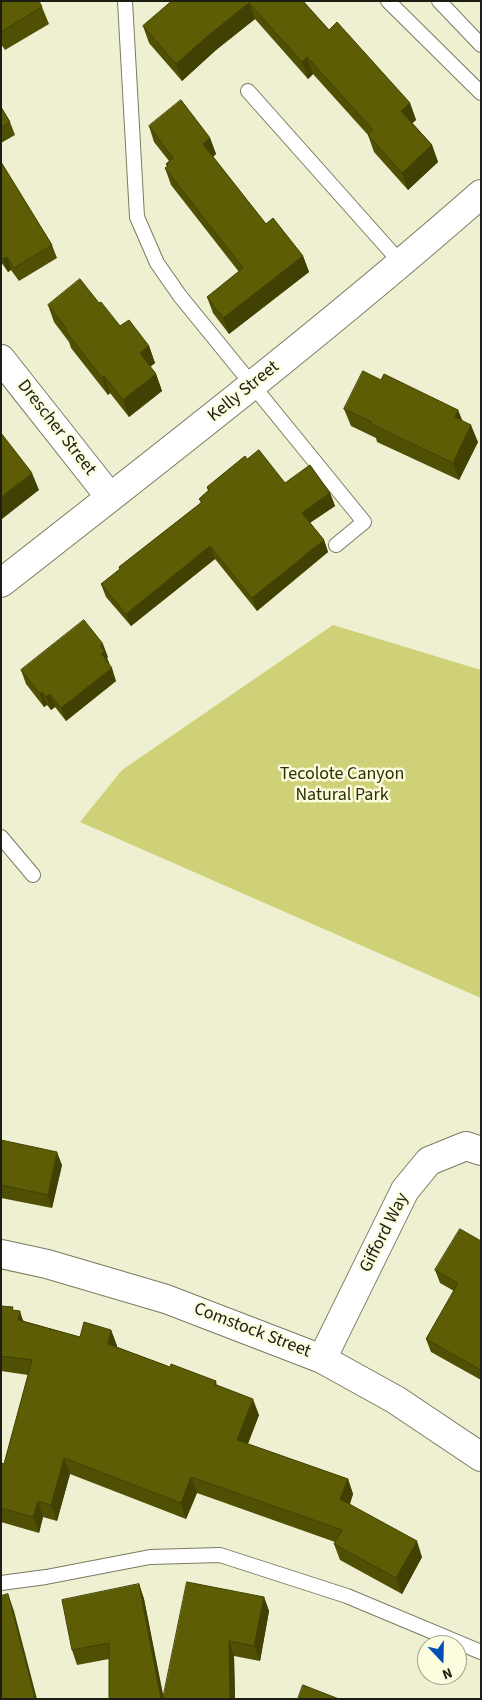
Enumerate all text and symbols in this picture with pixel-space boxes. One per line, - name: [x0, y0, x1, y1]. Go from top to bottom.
- street label: Kelly Street: [204, 357, 284, 427]
- street label: Drescher Street: [12, 376, 100, 480]
- park label: Tecolote Canyon Natural Park: [280, 764, 404, 806]
- street label: Gifford Way: [356, 1190, 414, 1276]
- street label: Comstock Street: [190, 1299, 314, 1363]
- north arrow: [417, 1635, 467, 1685]
- text: N: [439, 1662, 455, 1684]

